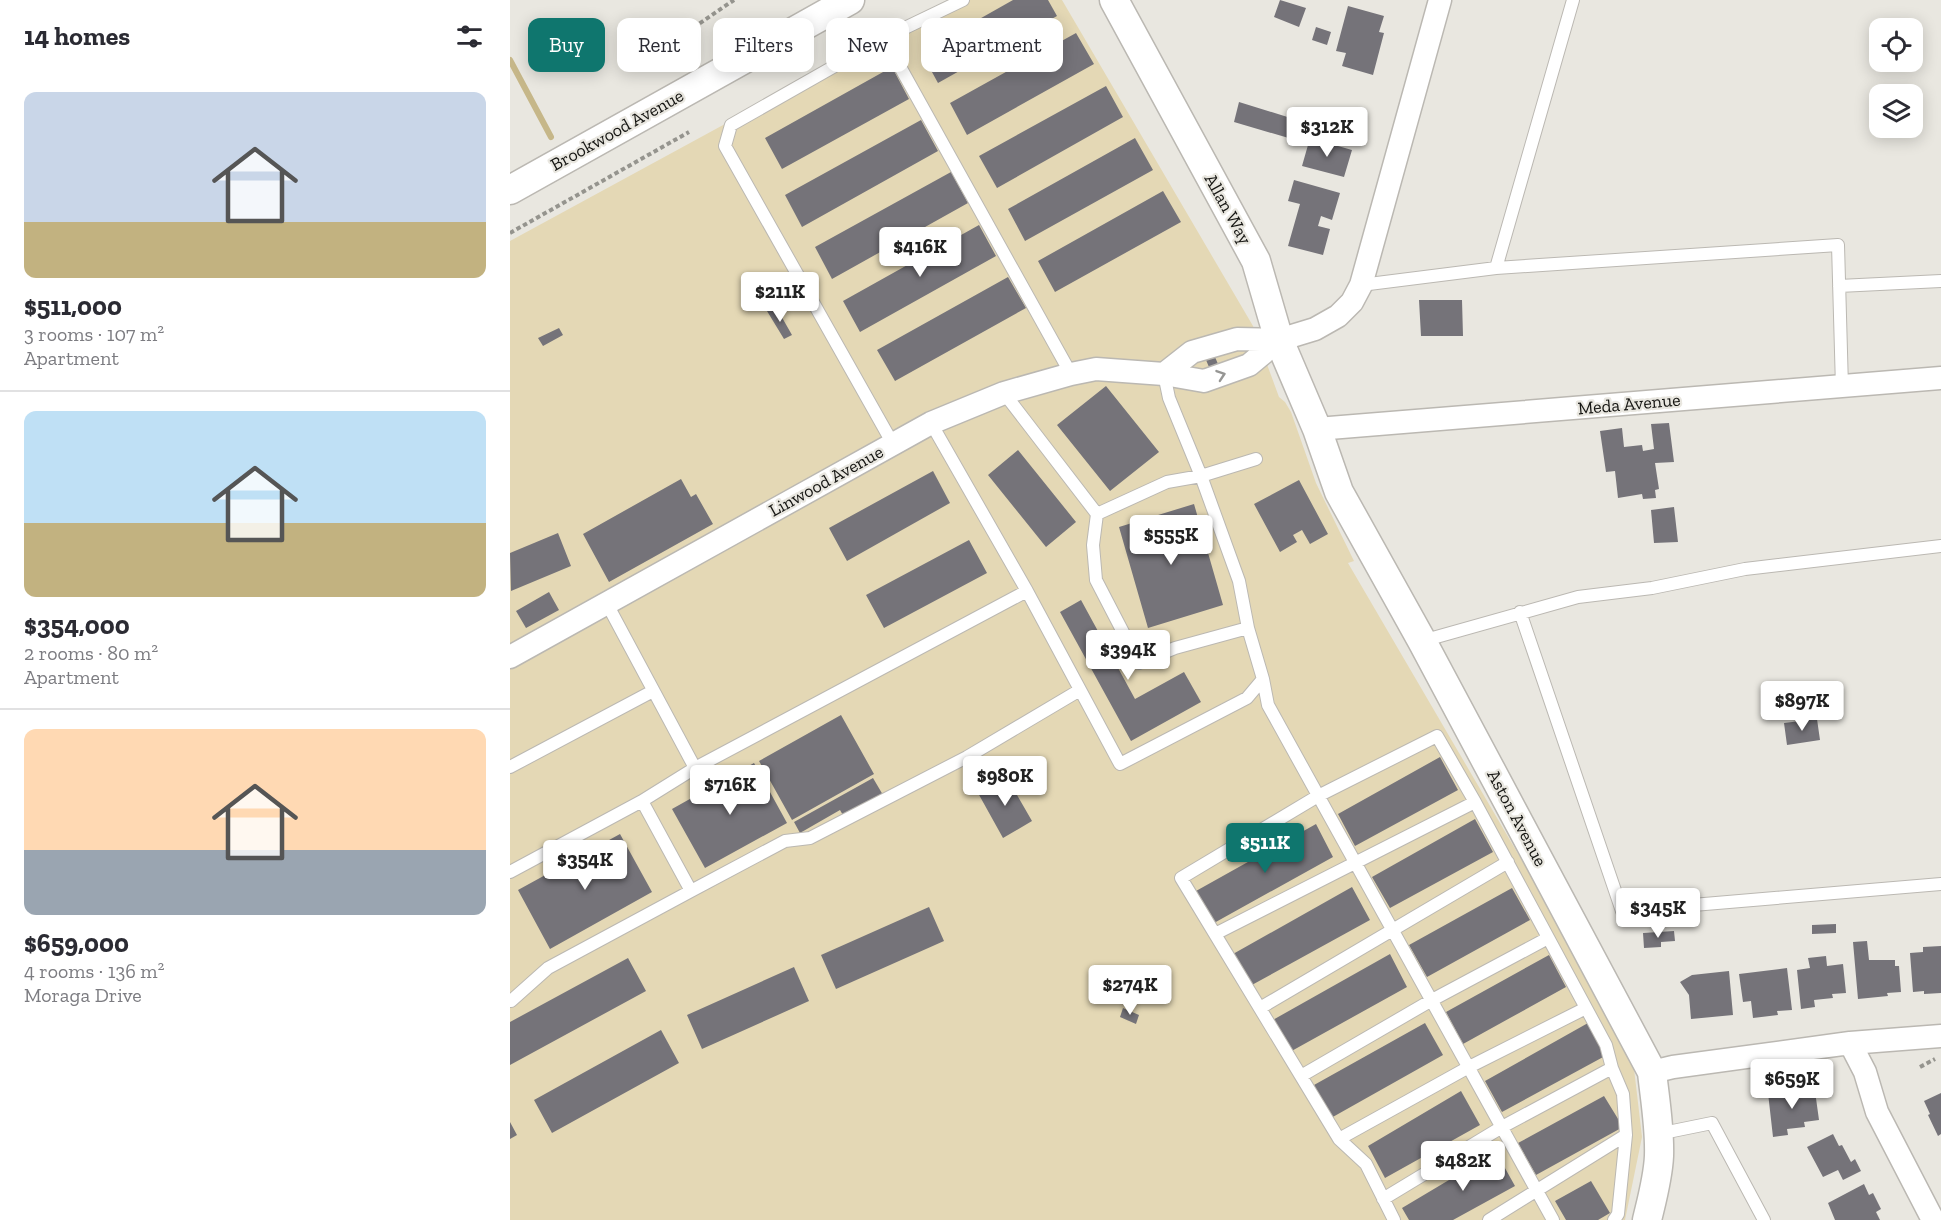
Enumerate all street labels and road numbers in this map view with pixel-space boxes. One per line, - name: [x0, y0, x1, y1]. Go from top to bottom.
- street label: Brookwood Avenue: [547, 84, 687, 176]
- street label: Allan Way: [1200, 170, 1257, 249]
- street label: Meda Avenue: [1577, 389, 1681, 419]
- street label: Linwood Avenue: [765, 441, 887, 521]
- street label: Aston Avenue: [1482, 766, 1552, 870]

